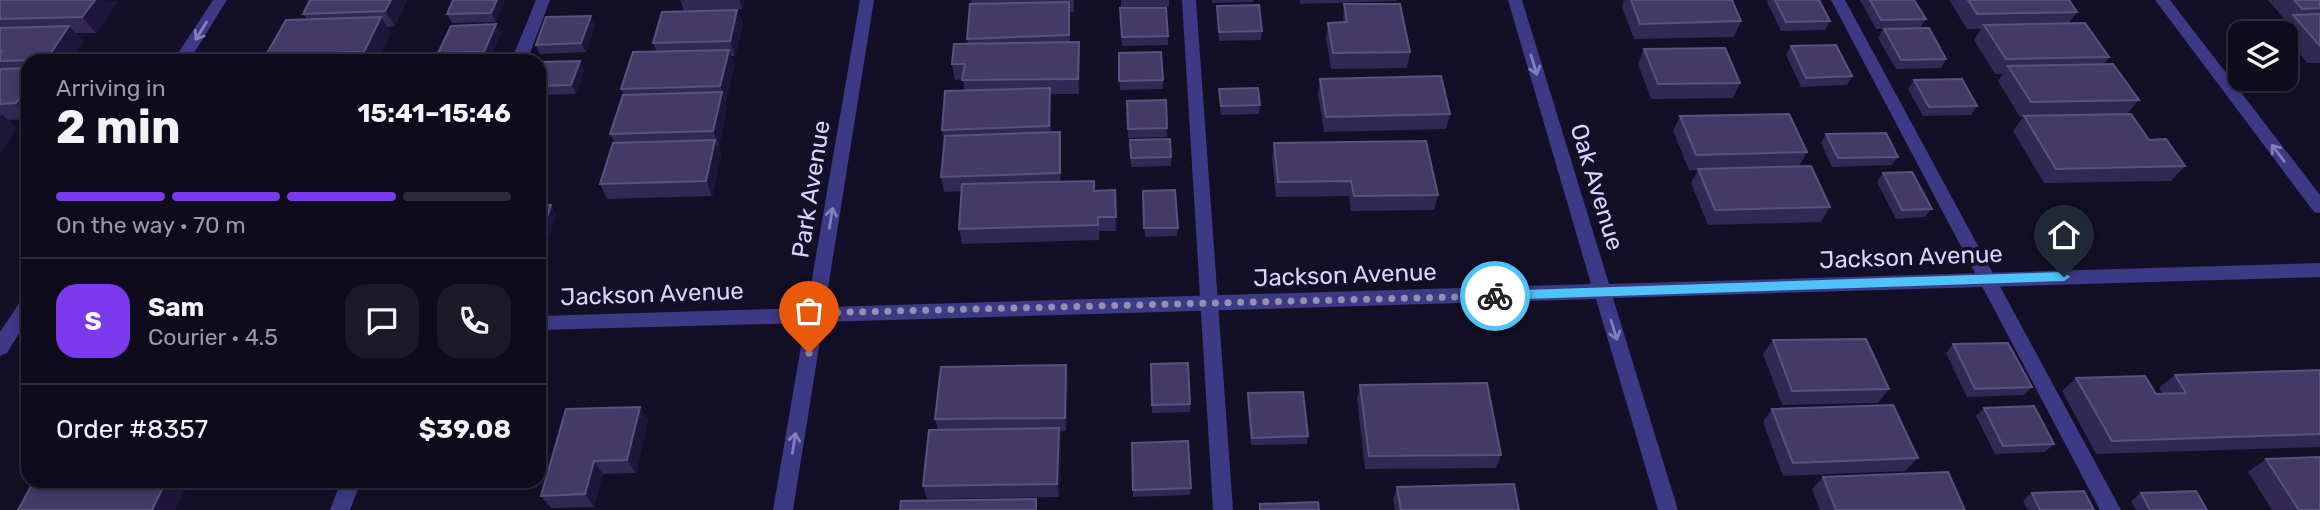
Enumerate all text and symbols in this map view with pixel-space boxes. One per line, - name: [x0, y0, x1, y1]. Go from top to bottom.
- one-way arrow: [193, 20, 207, 40]
- map controls: [2228, 21, 2298, 91]
- button: layers: [2228, 21, 2298, 91]
- one-way arrow: [1529, 54, 1542, 76]
- text: Arriving in: [56, 74, 166, 102]
- text: 15:41–15:46: [358, 98, 511, 129]
- text: 2 min: [56, 100, 181, 155]
- street label: Park Avenue: [786, 118, 836, 260]
- street label: Oak Avenue: [1564, 120, 1630, 254]
- one-way arrow: [2271, 144, 2286, 162]
- pin: [2034, 205, 2094, 277]
- one-way arrow: [825, 207, 838, 230]
- text: On the way · 70 m: [56, 211, 246, 239]
- icon: home: [2045, 216, 2083, 254]
- street label: Jackson Avenue: [1819, 240, 2003, 274]
- street label: Jackson Avenue: [1253, 258, 1437, 292]
- courier: [1460, 261, 1530, 331]
- street label: Jackson Avenue: [560, 277, 744, 311]
- icon: bike: [1476, 277, 1514, 315]
- pin: [779, 281, 839, 353]
- button: chat: [345, 284, 419, 358]
- button: phone: [437, 284, 511, 358]
- text: Sam: [148, 292, 204, 323]
- icon: bag: [790, 292, 828, 330]
- text: S: [84, 306, 102, 337]
- one-way arrow: [1609, 319, 1622, 341]
- text: Courier · 4.5: [148, 323, 278, 351]
- text: Order #8357: [56, 414, 208, 445]
- text: $39.08: [419, 414, 511, 445]
- one-way arrow: [788, 432, 801, 455]

